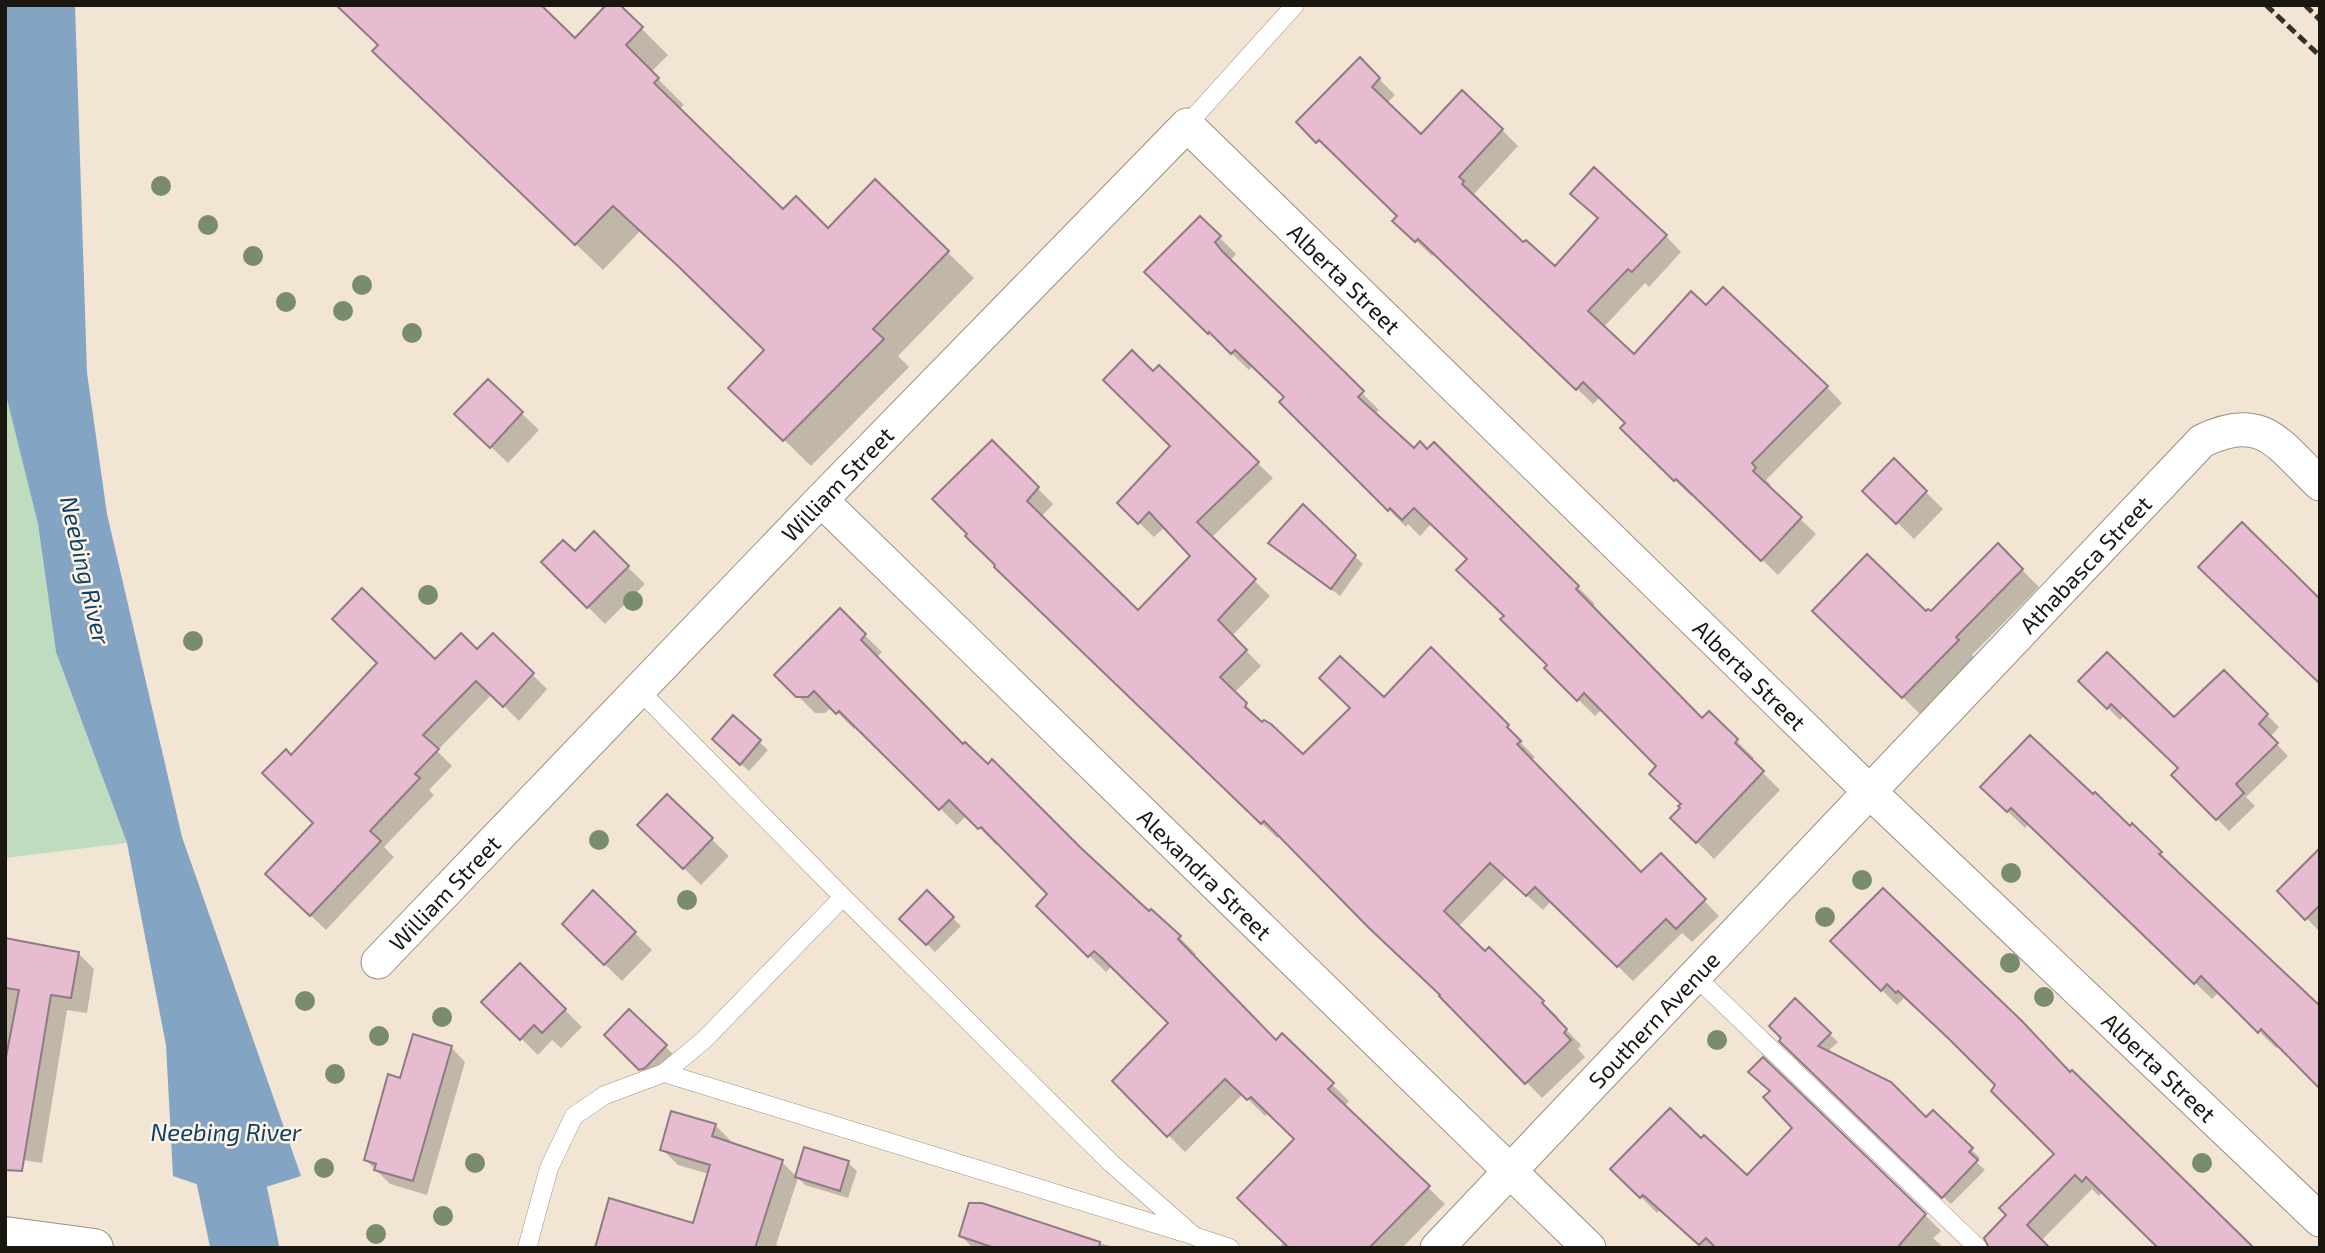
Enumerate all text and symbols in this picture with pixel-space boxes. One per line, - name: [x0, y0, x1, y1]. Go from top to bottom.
- street label: Alberta Street: [1282, 218, 1407, 340]
- street label: William Street: [775, 420, 899, 547]
- street label: Athabasca Street: [2013, 489, 2157, 639]
- water label: Neebing River: [55, 493, 117, 647]
- street label: Alberta Street: [1688, 614, 1812, 736]
- street label: Alexandra Street: [1132, 803, 1278, 946]
- street label: William Street: [383, 829, 506, 956]
- street label: Southern Avenue: [1582, 945, 1725, 1094]
- street label: Alberta Street: [2097, 1007, 2222, 1128]
- water label: Neebing River: [150, 1117, 302, 1146]

